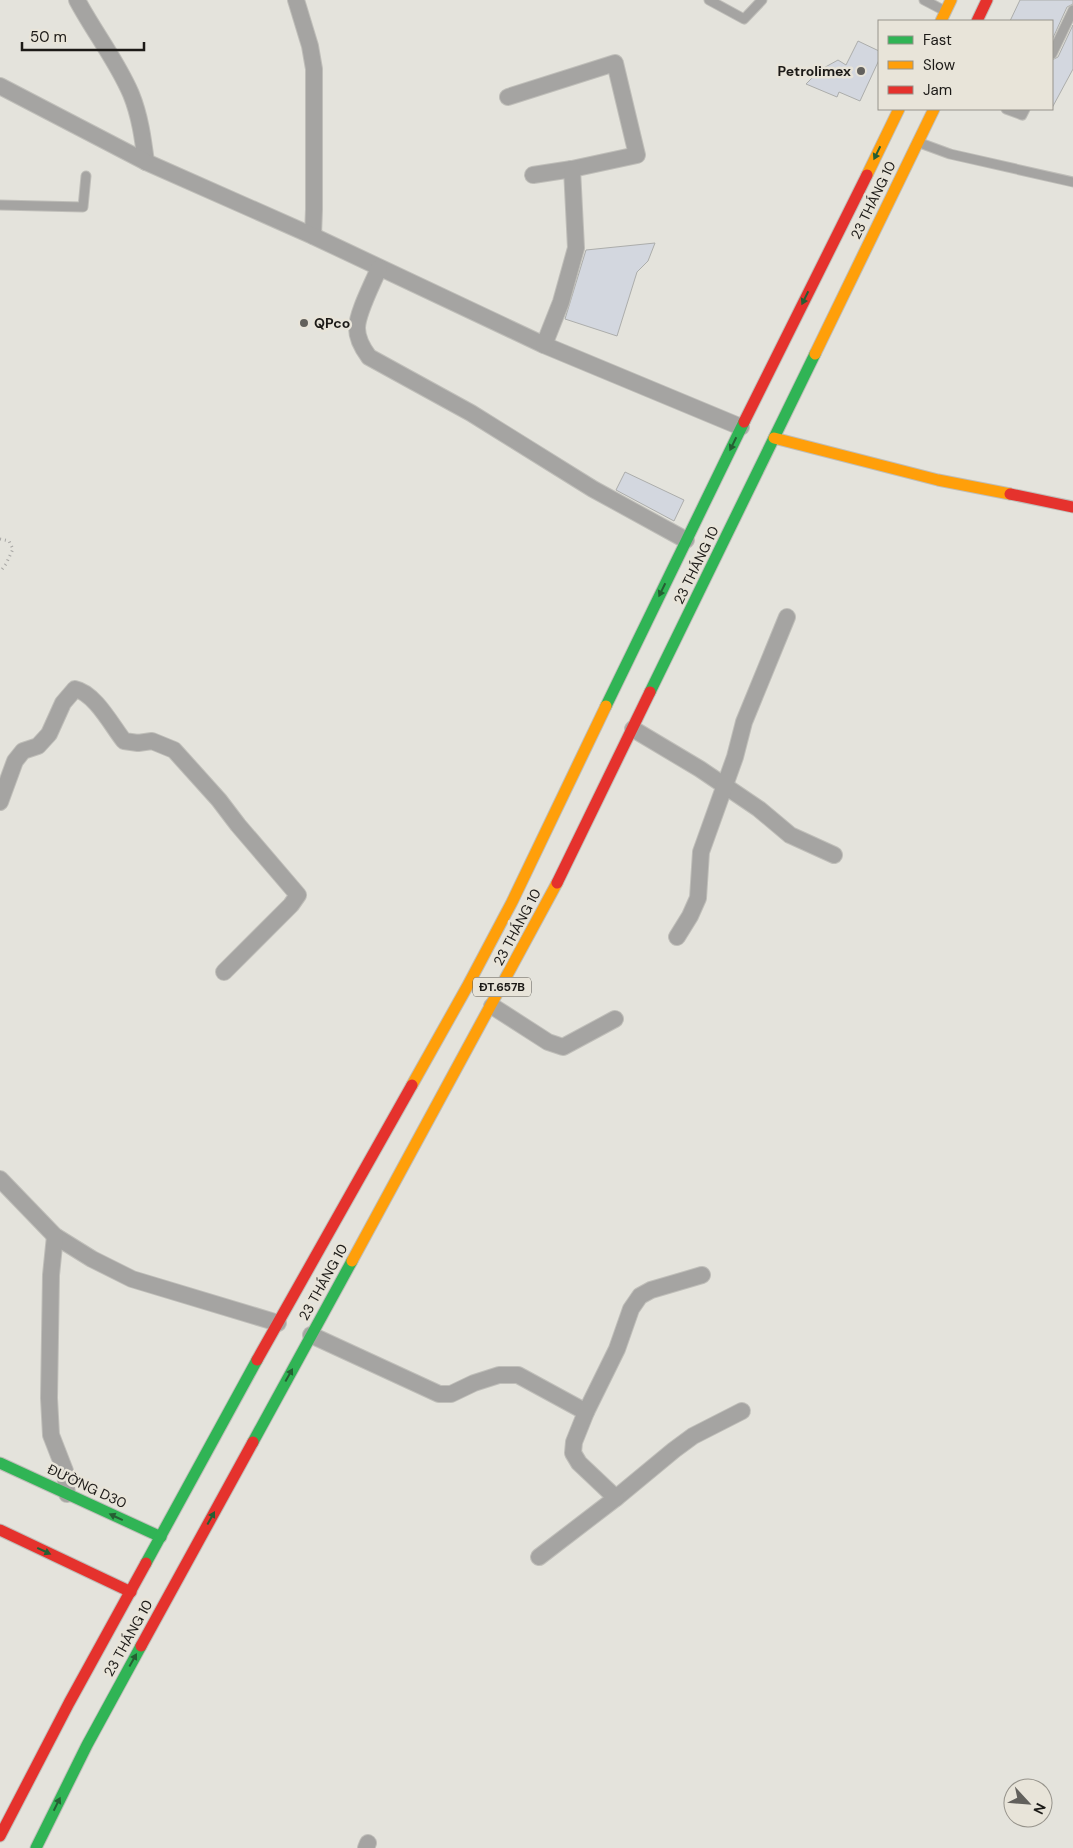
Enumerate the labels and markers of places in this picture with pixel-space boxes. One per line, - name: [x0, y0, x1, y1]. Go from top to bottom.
- place label: Petrolimex: [778, 62, 851, 80]
- marker: Petrolimex: [855, 65, 867, 77]
- place label: QPco: [314, 314, 350, 332]
- marker: QPco: [298, 317, 310, 329]

